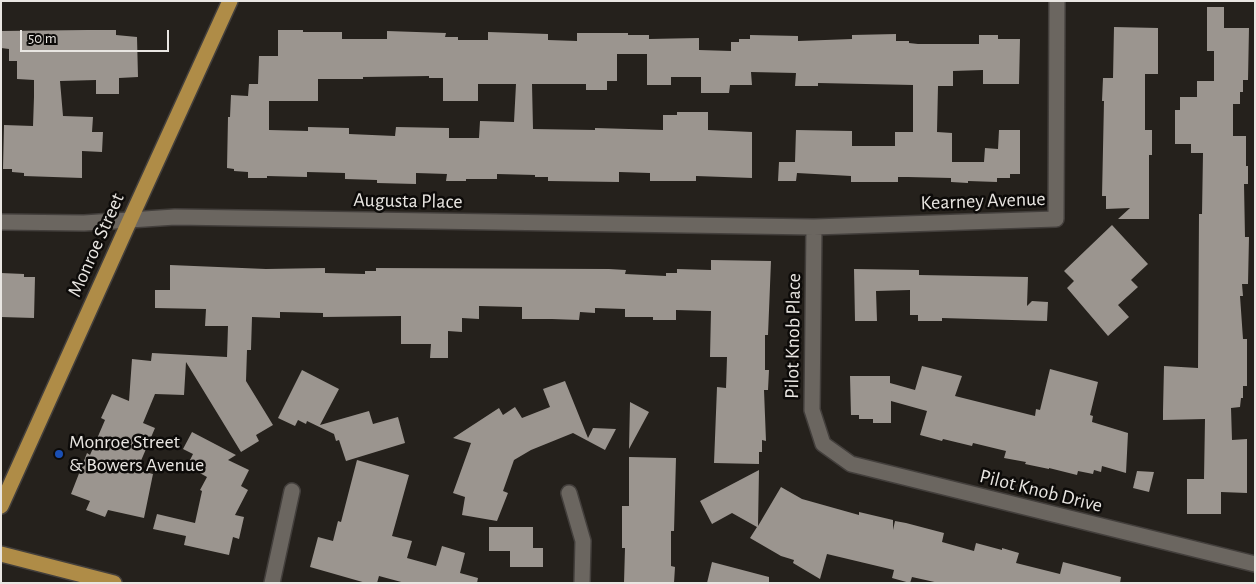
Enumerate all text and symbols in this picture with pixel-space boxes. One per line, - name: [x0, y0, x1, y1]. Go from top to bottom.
- scale bar: [22, 20, 171, 52]
- text: 50 m: [28, 31, 57, 46]
- street label: Kearney Avenue: [920, 187, 1046, 215]
- street label: Augusta Place: [353, 188, 463, 214]
- street label: Monroe Street: [62, 189, 130, 301]
- street label: Pilot Knob Place: [780, 273, 806, 399]
- place label: Monroe Street & Bowers Avenue: [69, 430, 204, 477]
- marker: Monroe Street & Bowers Avenue: [53, 448, 65, 460]
- street label: Pilot Knob Drive: [977, 464, 1105, 518]

